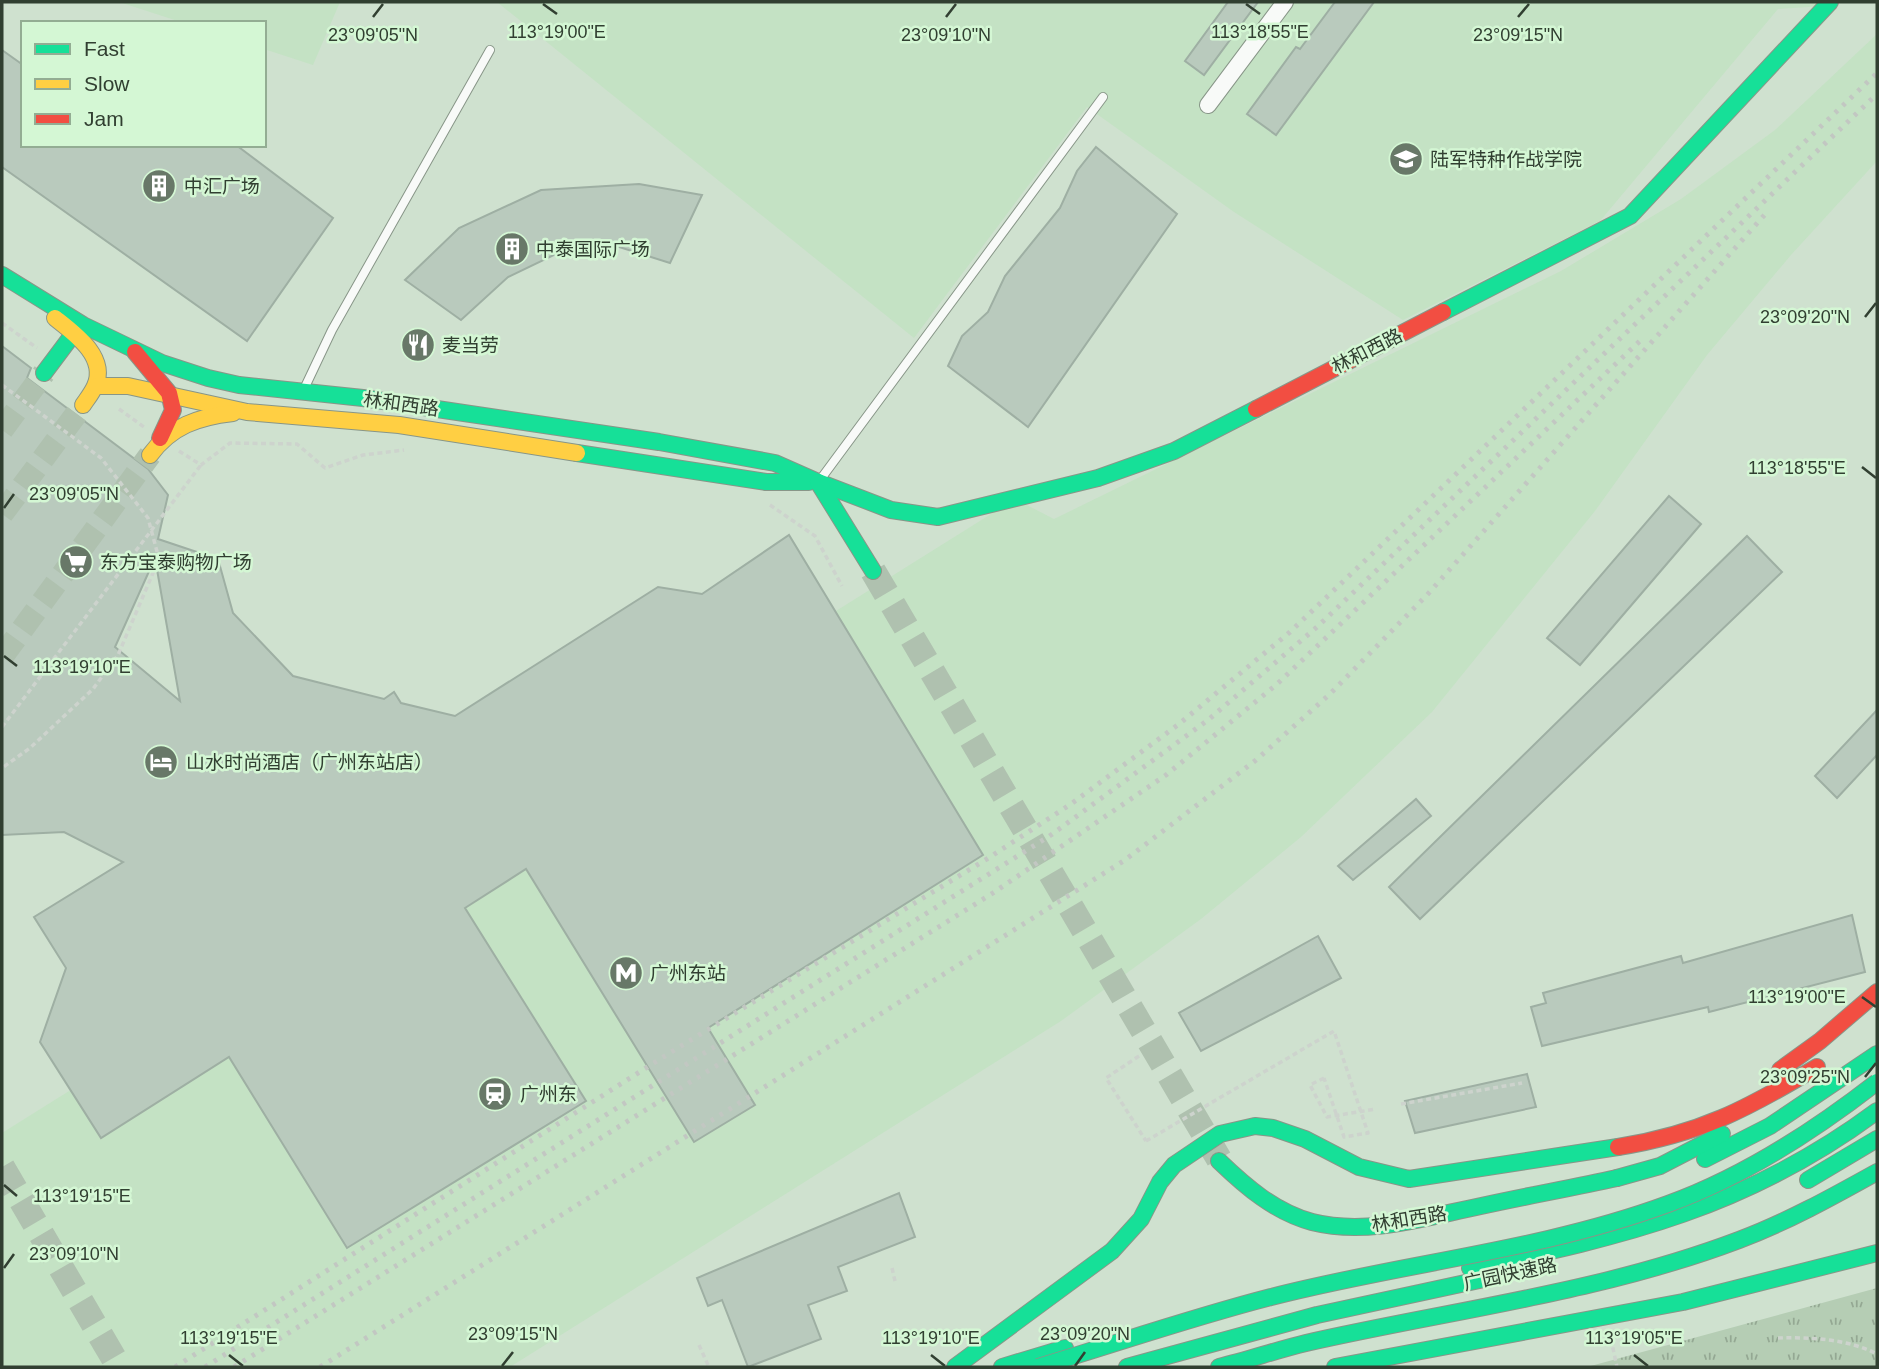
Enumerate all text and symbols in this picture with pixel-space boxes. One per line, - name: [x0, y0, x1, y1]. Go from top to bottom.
- legend: [21, 21, 266, 147]
- text: 113°19'00"E: [508, 22, 606, 42]
- text: 113°18'55"E: [1211, 22, 1309, 42]
- text: 23°09'05"N: [328, 25, 418, 45]
- text: 23°09'10"N: [901, 25, 991, 45]
- text: 23°09'15"N: [1473, 25, 1563, 45]
- text: Fast: [84, 37, 125, 60]
- text: Slow: [84, 72, 130, 95]
- text: Jam: [84, 107, 124, 130]
- school or university icon: 陆军特种作战学院: [1387, 140, 1425, 178]
- place label: 陆军特种作战学院: [1430, 149, 1582, 170]
- building icon: 中汇广场: [140, 167, 178, 205]
- place label: 中汇广场: [184, 176, 260, 197]
- building icon: 中泰国际广场: [493, 230, 531, 268]
- place label: 中泰国际广场: [536, 239, 650, 260]
- text: 23°09'20"N: [1760, 307, 1850, 327]
- street label: 林和西路: [1328, 324, 1406, 378]
- restaurant icon: 麦当劳: [399, 326, 437, 364]
- place label: 麦当劳: [442, 335, 499, 356]
- street label: 林和西路: [362, 388, 440, 420]
- text: 113°18'55"E: [1748, 458, 1846, 478]
- text: 23°09'05"N: [29, 484, 119, 504]
- supermarket icon: 东方宝泰购物广场: [57, 543, 95, 581]
- place label: 东方宝泰购物广场: [100, 552, 252, 573]
- text: 113°19'10"E: [33, 657, 131, 677]
- hotel icon: 山水时尚酒店（广州东站店）: [142, 743, 180, 781]
- place label: 山水时尚酒店（广州东站店）: [186, 752, 433, 773]
- metro station icon: 广州东站: [607, 954, 645, 992]
- place label: 广州东站: [650, 963, 726, 984]
- text: 113°19'00"E: [1748, 987, 1846, 1007]
- text: 23°09'25"N: [1760, 1067, 1850, 1087]
- station icon: 广州东: [476, 1075, 514, 1113]
- place label: 广州东: [520, 1084, 577, 1105]
- text: 113°19'15"E: [33, 1186, 131, 1206]
- street label: 林和西路: [1370, 1203, 1448, 1235]
- text: 23°09'10"N: [29, 1244, 119, 1264]
- street label: 广园快速路: [1461, 1254, 1559, 1294]
- text: 23°09'15"N: [468, 1324, 558, 1344]
- text: 23°09'20"N: [1040, 1324, 1130, 1344]
- text: 113°19'15"E: [180, 1328, 278, 1348]
- text: 113°19'10"E: [882, 1328, 980, 1348]
- text: 113°19'05"E: [1585, 1328, 1683, 1348]

